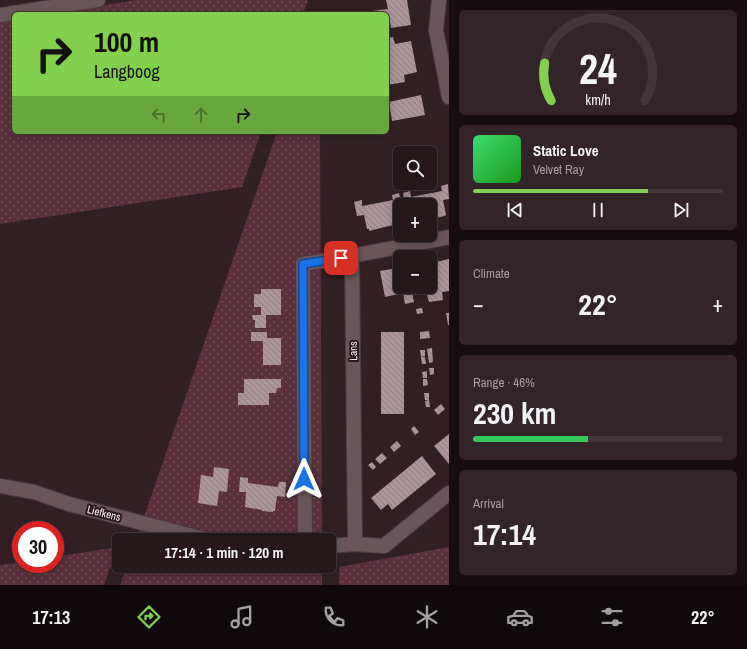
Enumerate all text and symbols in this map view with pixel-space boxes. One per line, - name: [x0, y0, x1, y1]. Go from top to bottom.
- text: 100 m: [94, 23, 159, 61]
- icon: right: [28, 28, 80, 80]
- text: 24: [579, 40, 617, 96]
- text: Langboog: [94, 59, 160, 84]
- text: km/h: [585, 89, 611, 108]
- icon: left: [148, 104, 170, 126]
- icon: ahead: [190, 104, 212, 126]
- icon: right: [232, 104, 254, 126]
- text: Static Love: [533, 140, 599, 161]
- map controls: [393, 146, 437, 294]
- button: search: [393, 146, 437, 190]
- text: Velvet Ray: [533, 161, 584, 178]
- button: +: [393, 198, 437, 242]
- icon: previous: [504, 199, 526, 221]
- icon: pause: [587, 199, 609, 221]
- icon: next: [670, 199, 692, 221]
- pin: [324, 241, 358, 275]
- icon: arrive: [330, 247, 352, 269]
- button: −: [393, 250, 437, 294]
- text: Climate: [473, 265, 510, 282]
- text: 22°: [578, 284, 618, 324]
- text: −: [473, 289, 484, 319]
- text: +: [712, 289, 723, 319]
- street label: Lans: [346, 341, 360, 361]
- text: Range · 46%: [473, 374, 535, 391]
- text: 230 km: [473, 393, 556, 433]
- position arrow: [283, 458, 325, 500]
- text: Arrival: [473, 495, 504, 512]
- street label: Liefkens: [86, 502, 123, 524]
- text: 17:14: [473, 514, 536, 554]
- speed limit sign: 30: [12, 521, 64, 573]
- text: 17:14 · 1 min · 120 m: [165, 542, 283, 563]
- icon: directions: [135, 603, 163, 631]
- icon: music: [228, 603, 256, 631]
- icon: phone: [320, 603, 348, 631]
- icon: climate: [413, 603, 441, 631]
- icon: car: [506, 603, 534, 631]
- icon: filters: [598, 603, 626, 631]
- text: 17:13: [32, 605, 70, 630]
- text: 22°: [691, 605, 715, 630]

